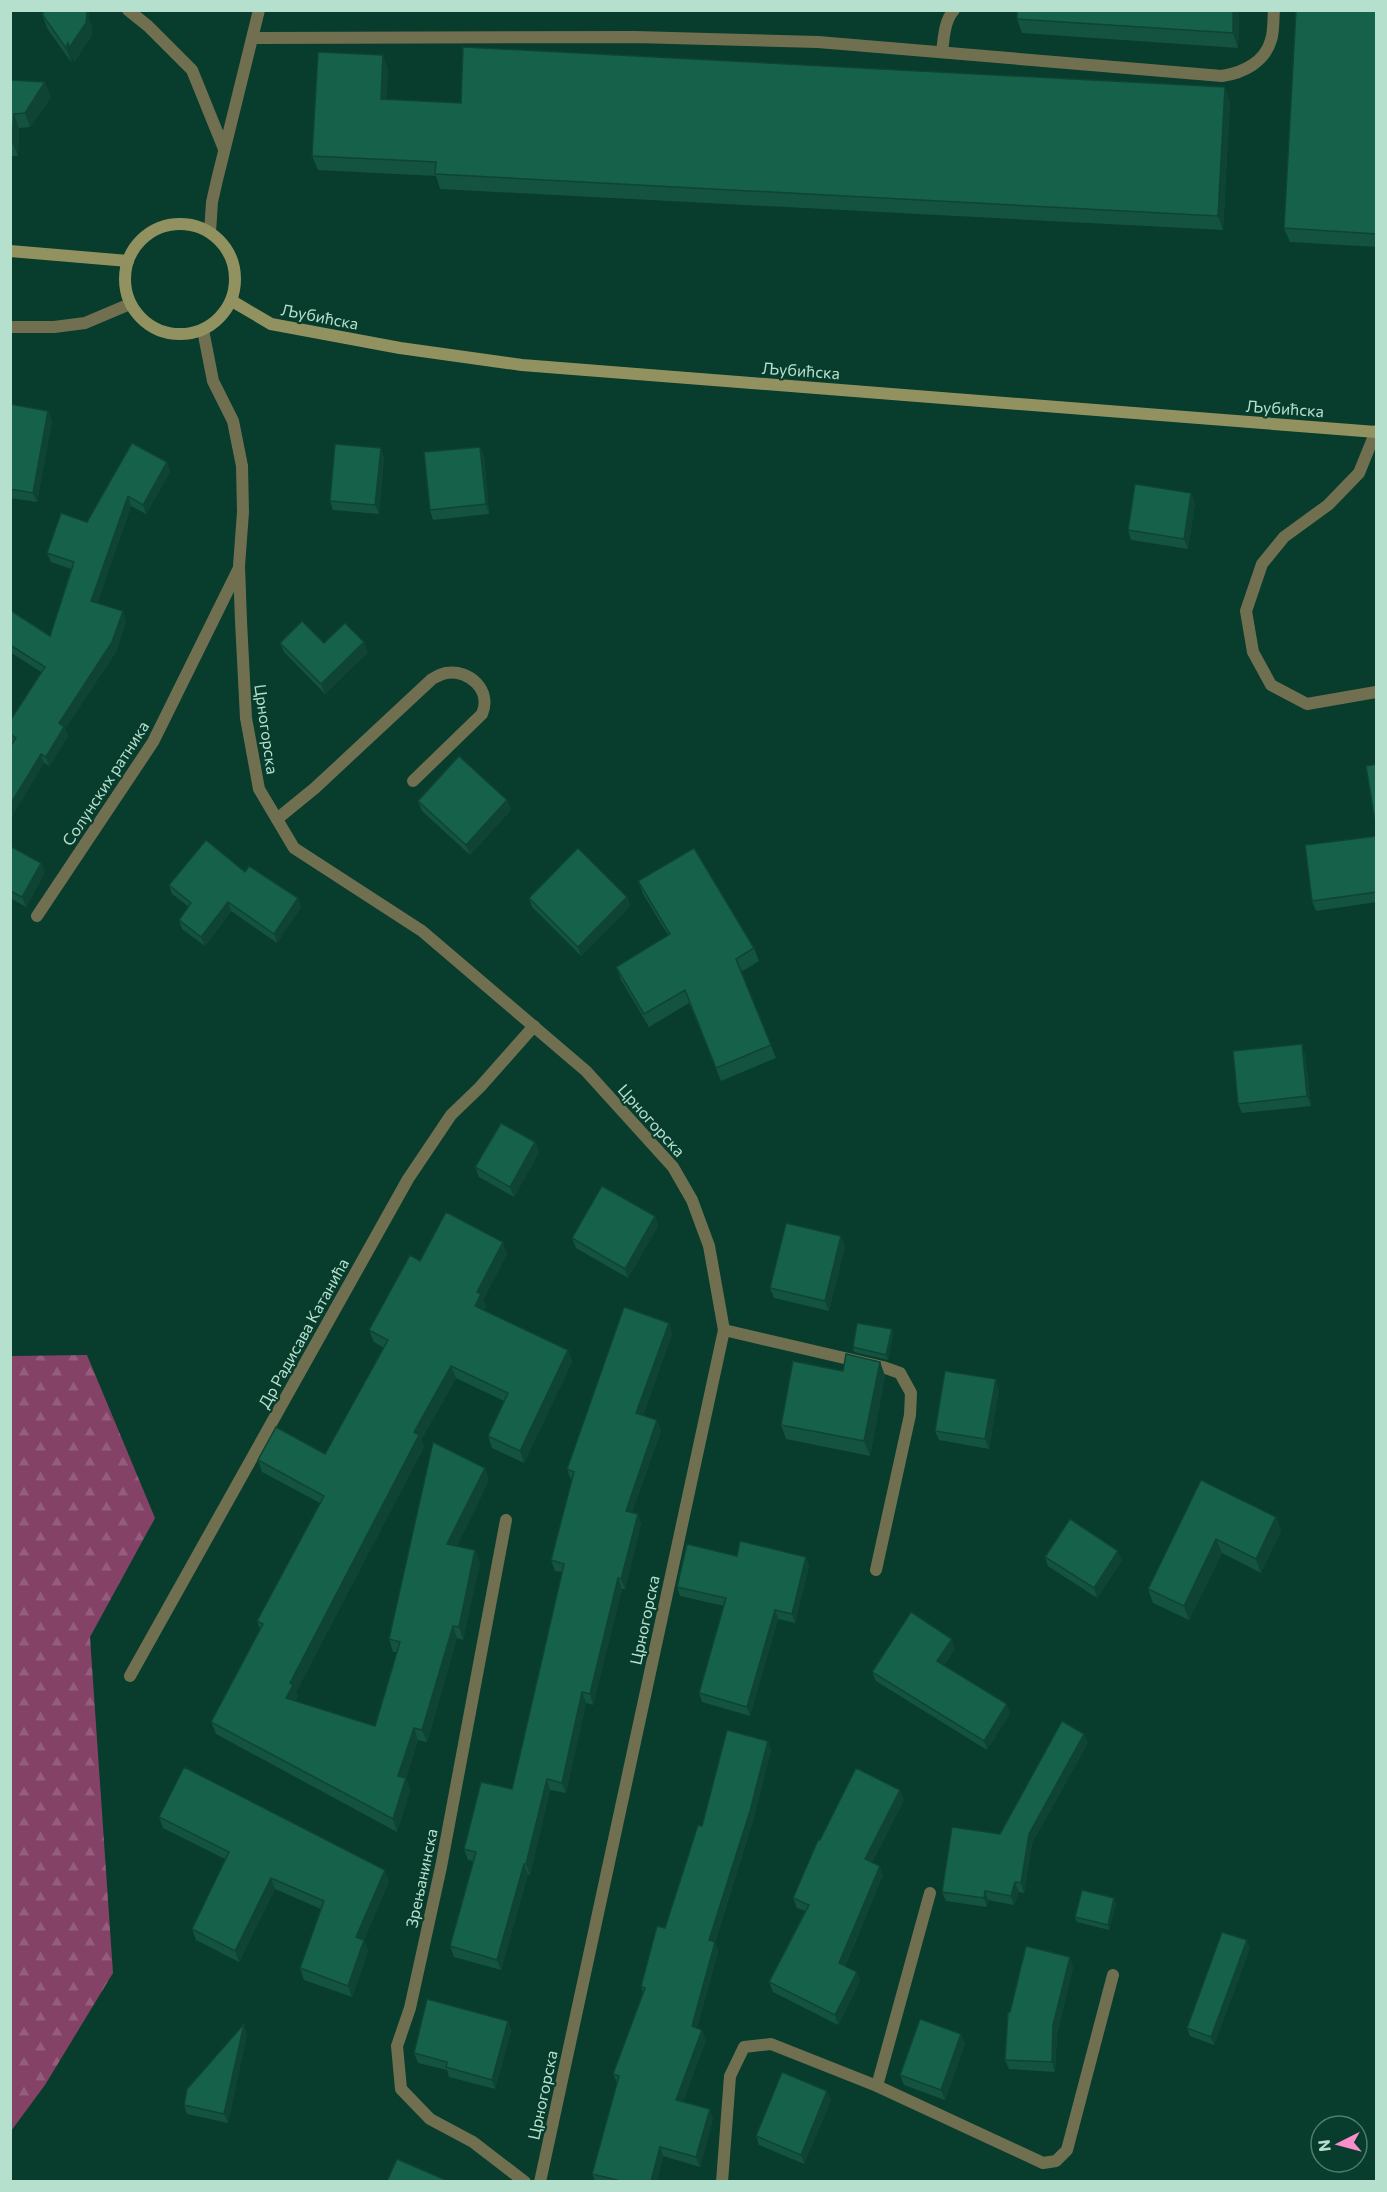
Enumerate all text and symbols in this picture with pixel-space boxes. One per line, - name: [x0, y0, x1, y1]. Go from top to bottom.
- street label: Љубићска: [280, 299, 360, 333]
- street label: Љубићска: [761, 358, 841, 382]
- street label: Љубићска: [1245, 396, 1325, 420]
- street label: Црногорска: [251, 683, 283, 775]
- street label: Солунских ратника: [58, 717, 152, 849]
- street label: Црногорска: [615, 1080, 689, 1160]
- street label: Др Радисава Катанића: [254, 1255, 352, 1411]
- street label: Црногорска: [625, 1574, 663, 1666]
- street label: Зрењанинска: [401, 1827, 441, 1929]
- street label: Црногорска: [523, 2049, 561, 2141]
- north arrow: [1309, 2114, 1369, 2174]
- text: N: [1314, 2139, 1334, 2153]

